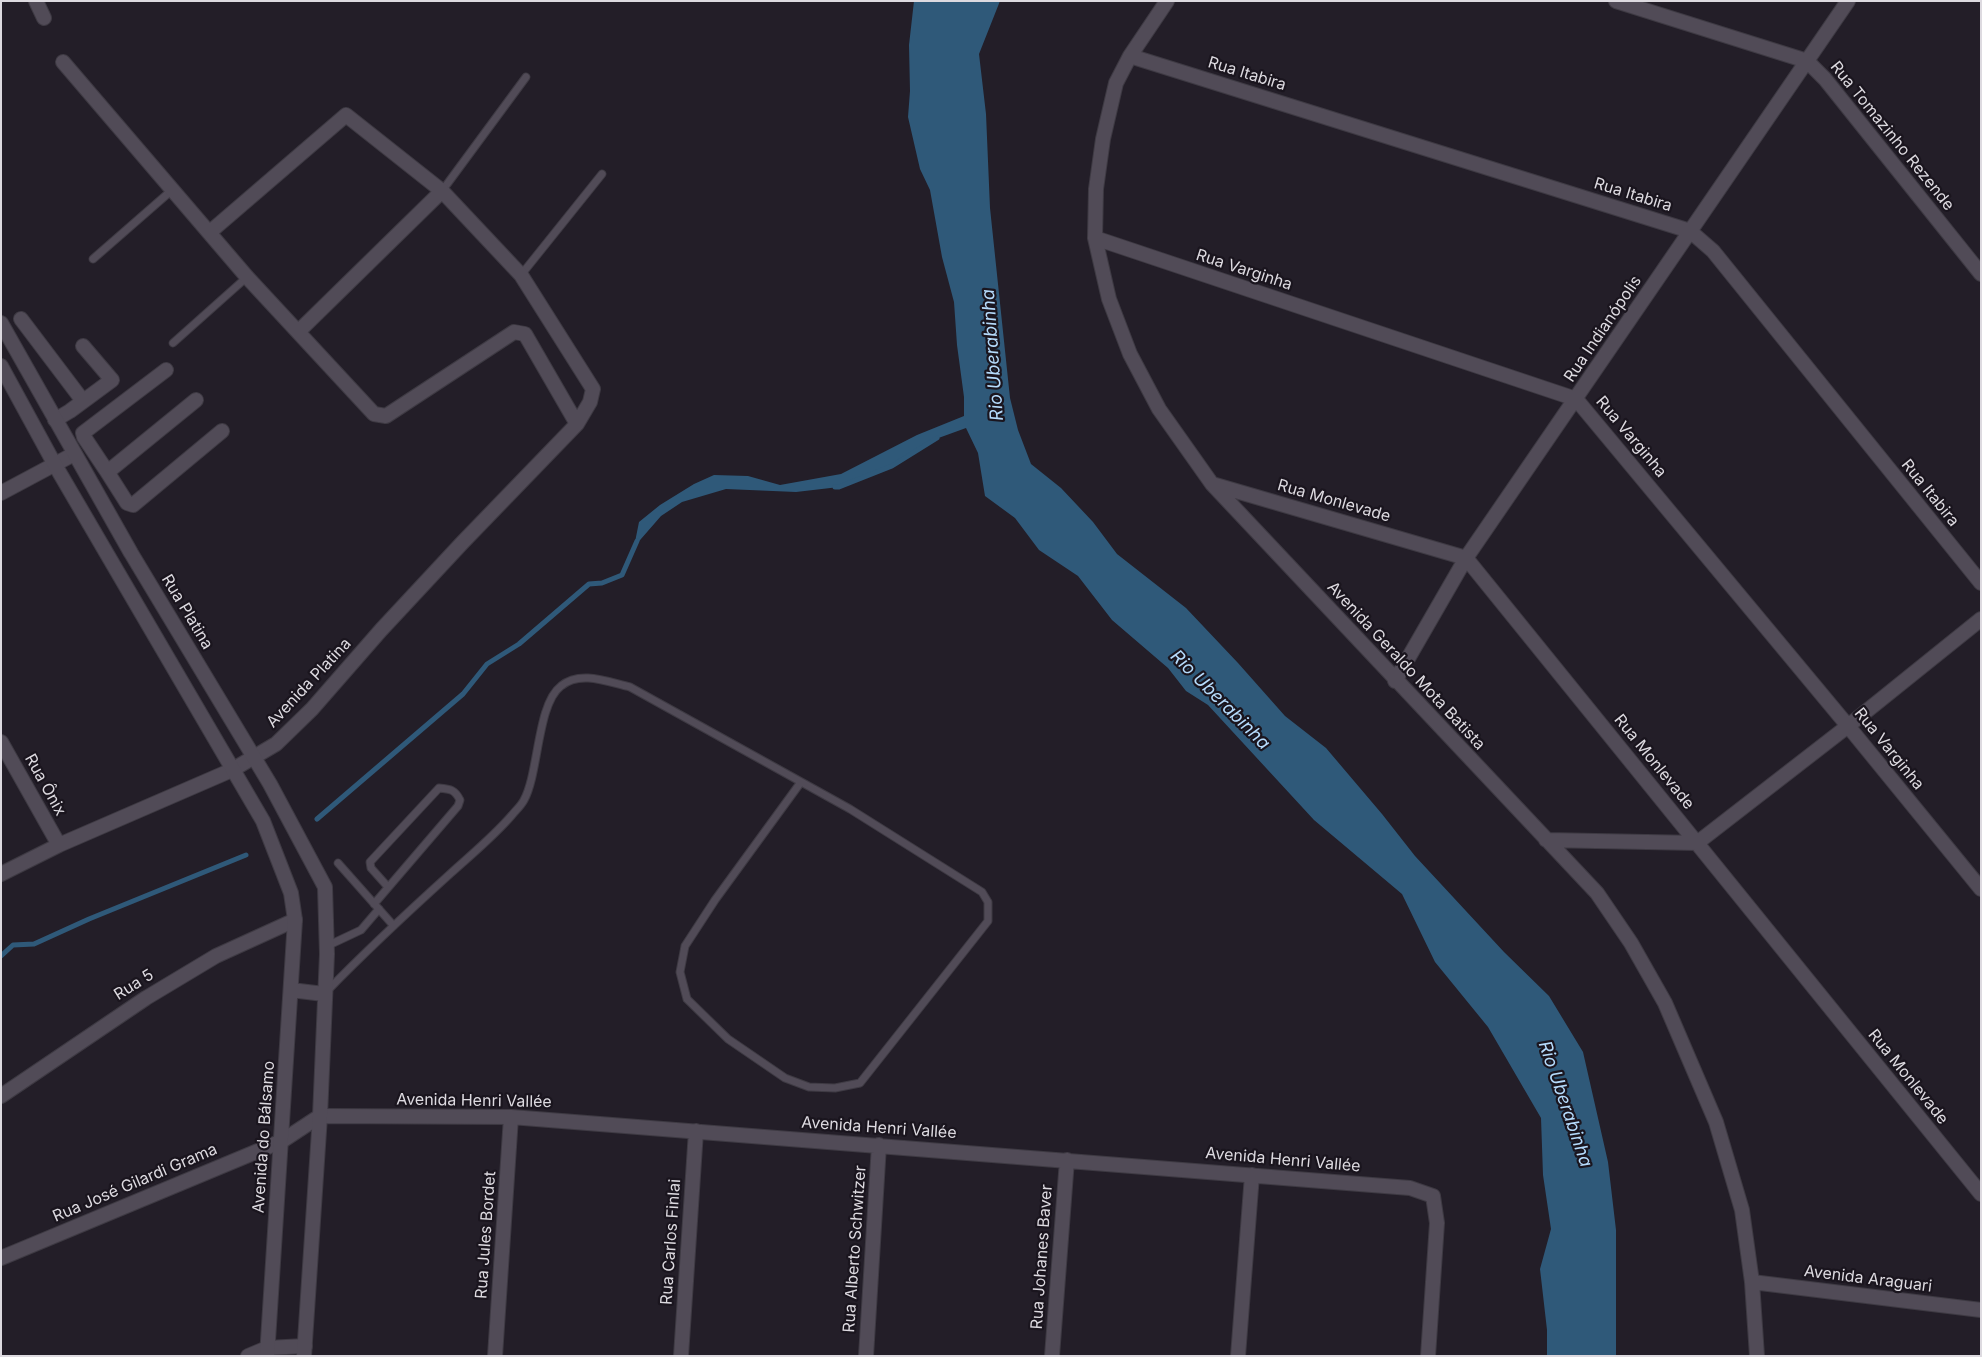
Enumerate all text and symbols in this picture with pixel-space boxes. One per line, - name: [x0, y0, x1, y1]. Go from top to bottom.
- street label: Rua Itabira: [1206, 53, 1288, 95]
- street label: Rua Tomazinho Rezende: [1826, 58, 1958, 214]
- street label: Rua Itabira: [1592, 174, 1674, 216]
- street label: Rua Varginha: [1194, 245, 1294, 295]
- street label: Rua Indianópolis: [1560, 272, 1646, 386]
- water label: Rio Uberabinha: [978, 288, 1008, 422]
- street label: Rua Varginha: [1592, 393, 1670, 481]
- street label: Rua Itabira: [1897, 456, 1963, 530]
- street label: Rua Monlevade: [1275, 476, 1393, 526]
- street label: Rua Platina: [157, 571, 217, 653]
- street label: Avenida Geraldo Mota Batista: [1323, 578, 1489, 754]
- street label: Avenida Platina: [263, 634, 355, 732]
- water label: Rio Uberabinha: [1166, 646, 1274, 754]
- street label: Rua Varginha: [1850, 704, 1928, 794]
- street label: Rua Monlevade: [1610, 711, 1698, 813]
- street label: Rua Ônix: [20, 751, 70, 819]
- street label: Rua 5: [111, 965, 157, 1005]
- street label: Rua Monlevade: [1864, 1026, 1952, 1128]
- water label: Rio Uberabinha: [1533, 1038, 1597, 1170]
- street label: Avenida do Bálsamo: [249, 1060, 279, 1214]
- street label: Avenida Henri Vallée: [396, 1090, 552, 1112]
- street label: Avenida Henri Vallée: [801, 1113, 957, 1143]
- street label: Rua José Gilardi Grama: [50, 1140, 220, 1226]
- street label: Avenida Henri Vallée: [1205, 1144, 1361, 1176]
- street label: Rua Alberto Schwitzer: [840, 1165, 870, 1333]
- street label: Rua Jules Bordet: [472, 1170, 500, 1300]
- street label: Rua Carlos Finlai: [657, 1178, 685, 1306]
- street label: Rua Johanes Baver: [1027, 1184, 1057, 1330]
- street label: Avenida Araguari: [1803, 1262, 1933, 1296]

